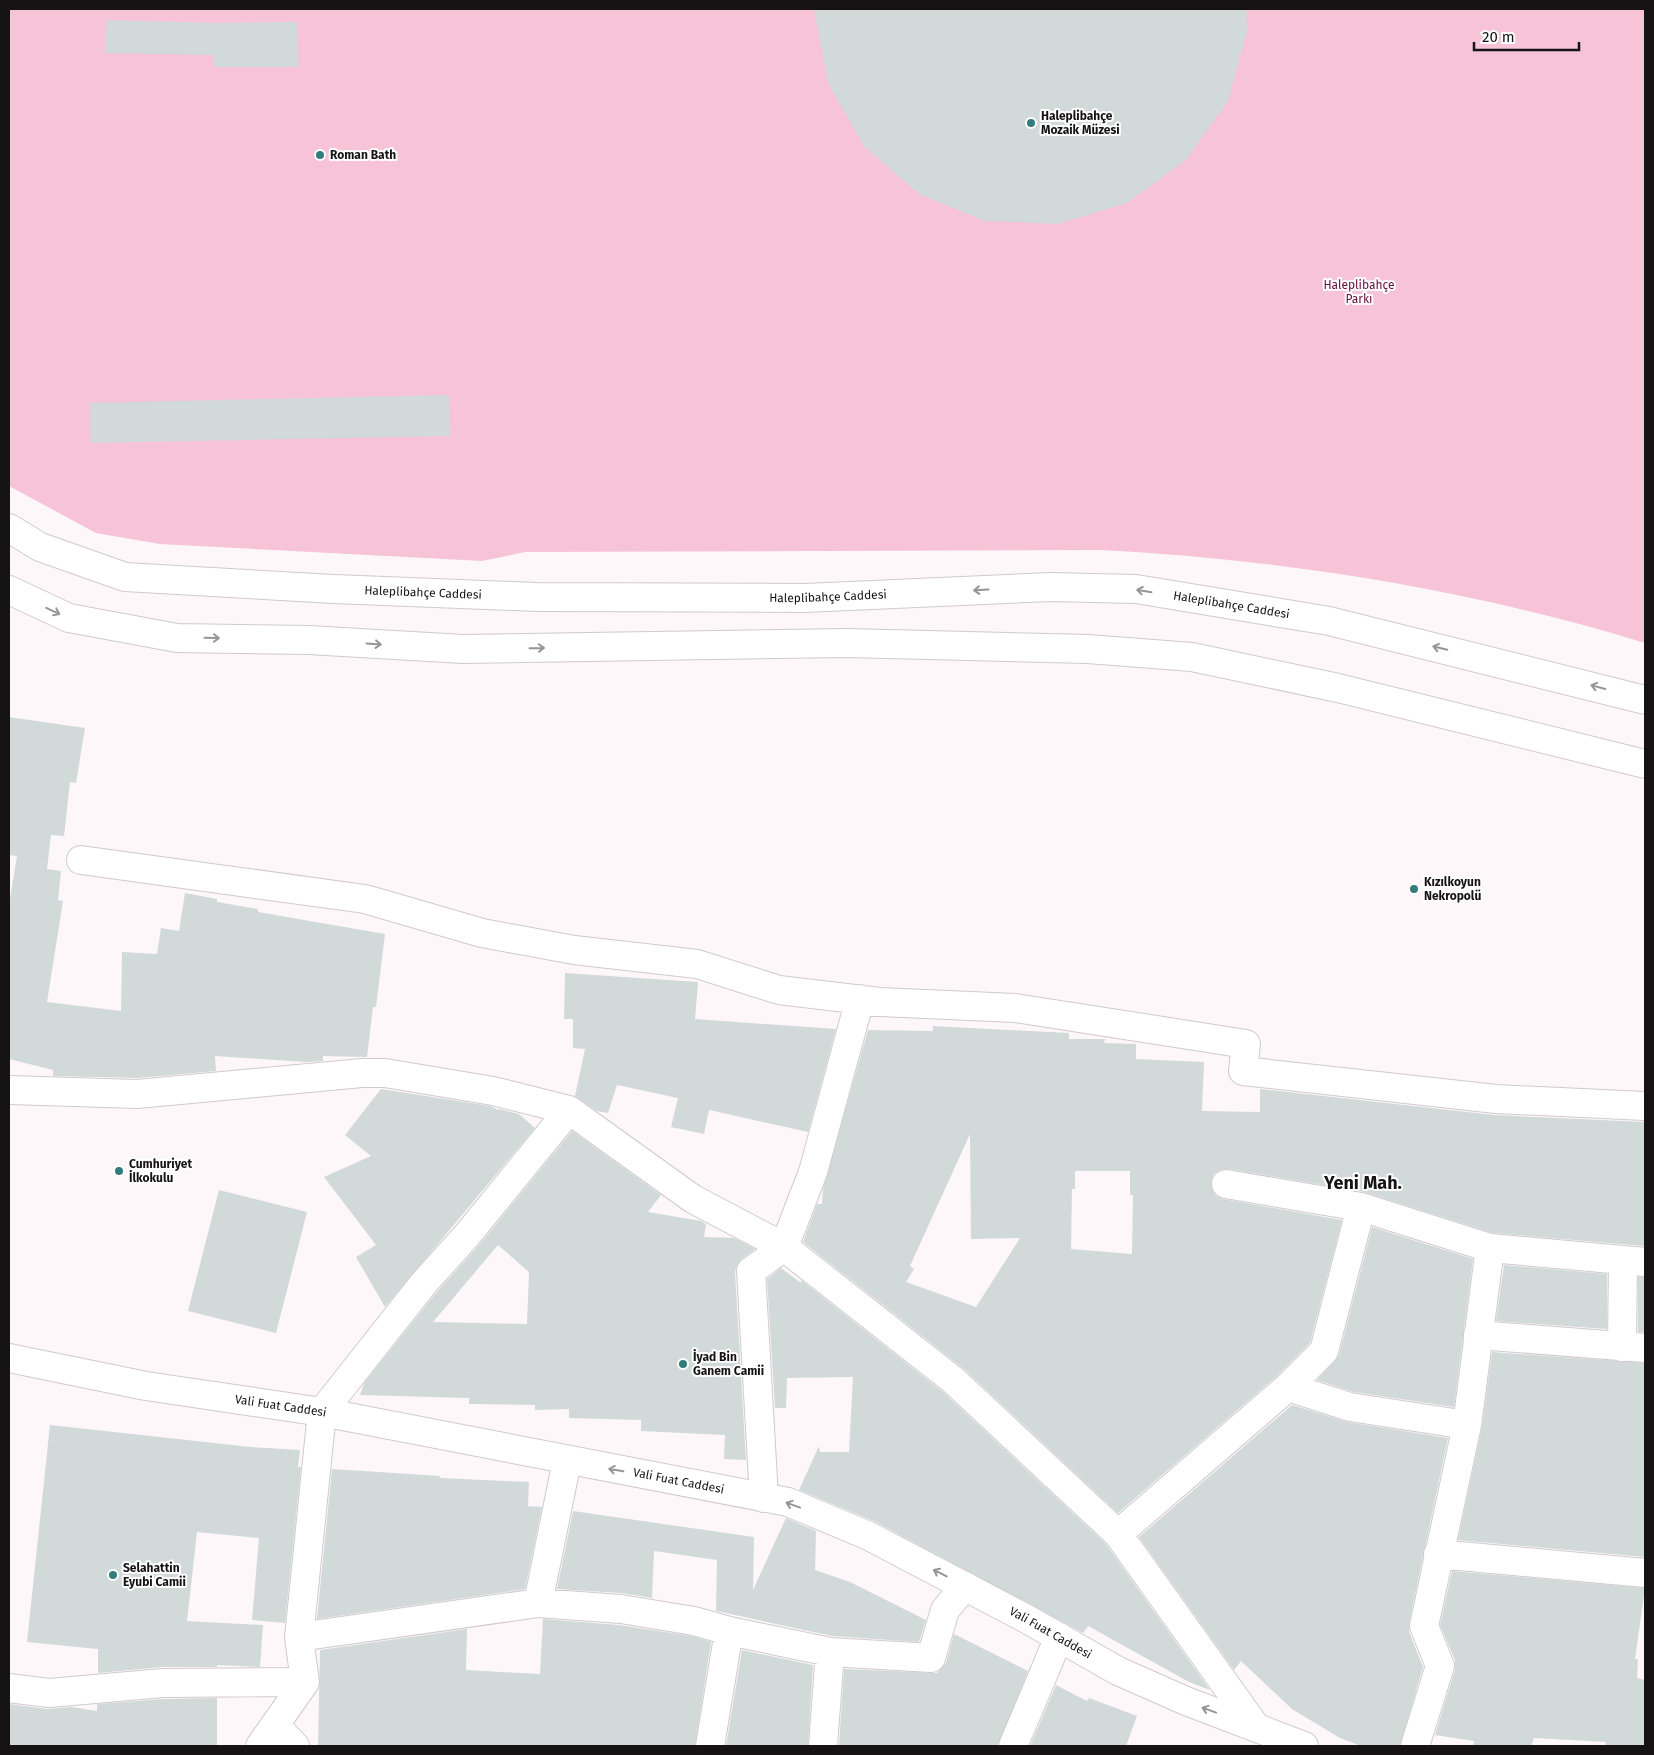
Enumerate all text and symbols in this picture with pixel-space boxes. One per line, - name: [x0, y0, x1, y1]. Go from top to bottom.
- scale bar: [1474, 20, 1579, 52]
- text: 20 m: [1482, 28, 1515, 46]
- place label: Haleplibahçe Mozaik Müzesi: [1041, 109, 1120, 137]
- marker: Haleplibahçe Mozaik Müzesi: [1025, 117, 1037, 129]
- place label: Roman Bath: [330, 148, 396, 162]
- marker: Roman Bath: [314, 149, 326, 161]
- park label: Haleplibahçe Parkı: [1323, 278, 1395, 306]
- street label: Haleplibahçe Caddesi: [364, 583, 482, 602]
- one-way arrow: [1136, 585, 1152, 595]
- one-way arrow: [974, 586, 990, 595]
- street label: Haleplibahçe Caddesi: [769, 587, 887, 605]
- street label: Haleplibahçe Caddesi: [1172, 588, 1291, 621]
- one-way arrow: [45, 606, 60, 616]
- one-way arrow: [204, 633, 220, 643]
- one-way arrow: [366, 639, 382, 648]
- one-way arrow: [528, 643, 545, 653]
- one-way arrow: [1433, 643, 1449, 652]
- one-way arrow: [1591, 682, 1607, 692]
- place label: Kızılkoyun Nekropolü: [1424, 875, 1481, 903]
- marker: Kızılkoyun Nekropolü: [1408, 883, 1420, 895]
- place label: Cumhuriyet İlkokulu: [129, 1157, 192, 1185]
- marker: Cumhuriyet İlkokulu: [113, 1165, 125, 1177]
- district label: Yeni Mah.: [1323, 1172, 1402, 1194]
- place label: İyad Bin Ganem Camii: [693, 1349, 764, 1378]
- marker: İyad Bin Ganem Camii: [677, 1358, 689, 1370]
- street label: Vali Fuat Caddesi: [234, 1392, 328, 1420]
- one-way arrow: [609, 1464, 625, 1474]
- street label: Vali Fuat Caddesi: [632, 1465, 725, 1497]
- one-way arrow: [786, 1500, 801, 1509]
- place label: Selahattin Eyubi Camii: [123, 1561, 186, 1589]
- one-way arrow: [933, 1568, 948, 1577]
- marker: Selahattin Eyubi Camii: [107, 1569, 119, 1581]
- street label: Vali Fuat Caddesi: [1007, 1604, 1094, 1662]
- one-way arrow: [1202, 1705, 1217, 1714]

